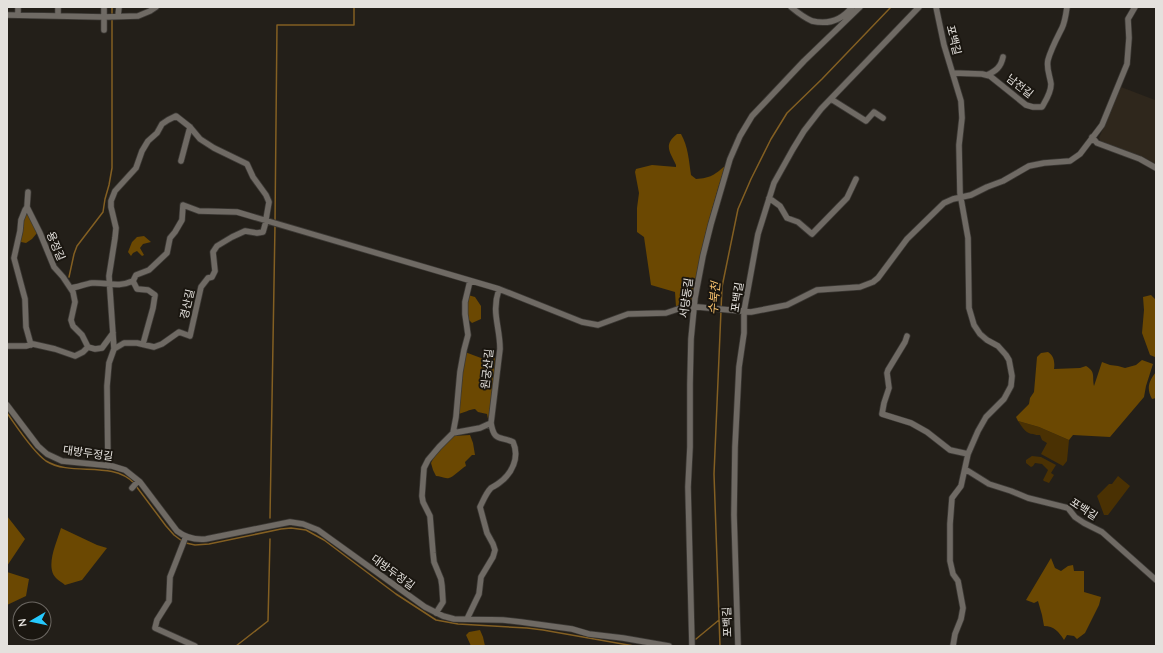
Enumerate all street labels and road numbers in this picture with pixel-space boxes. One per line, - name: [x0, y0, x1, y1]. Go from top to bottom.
- street label: 포백길: [944, 24, 964, 56]
- street label: 남전길: [1004, 71, 1036, 101]
- street label: 용정길: [44, 229, 68, 263]
- street label: 서당동길: [676, 277, 696, 319]
- street label: 포백길: [728, 281, 746, 313]
- street label: 경산길: [177, 288, 197, 320]
- street label: 원궁산길: [478, 348, 496, 390]
- street label: 대방두정길: [62, 443, 114, 463]
- street label: 포백길: [1067, 495, 1101, 523]
- street label: 대방두정길: [368, 551, 418, 593]
- street label: 포백길: [719, 607, 735, 637]

